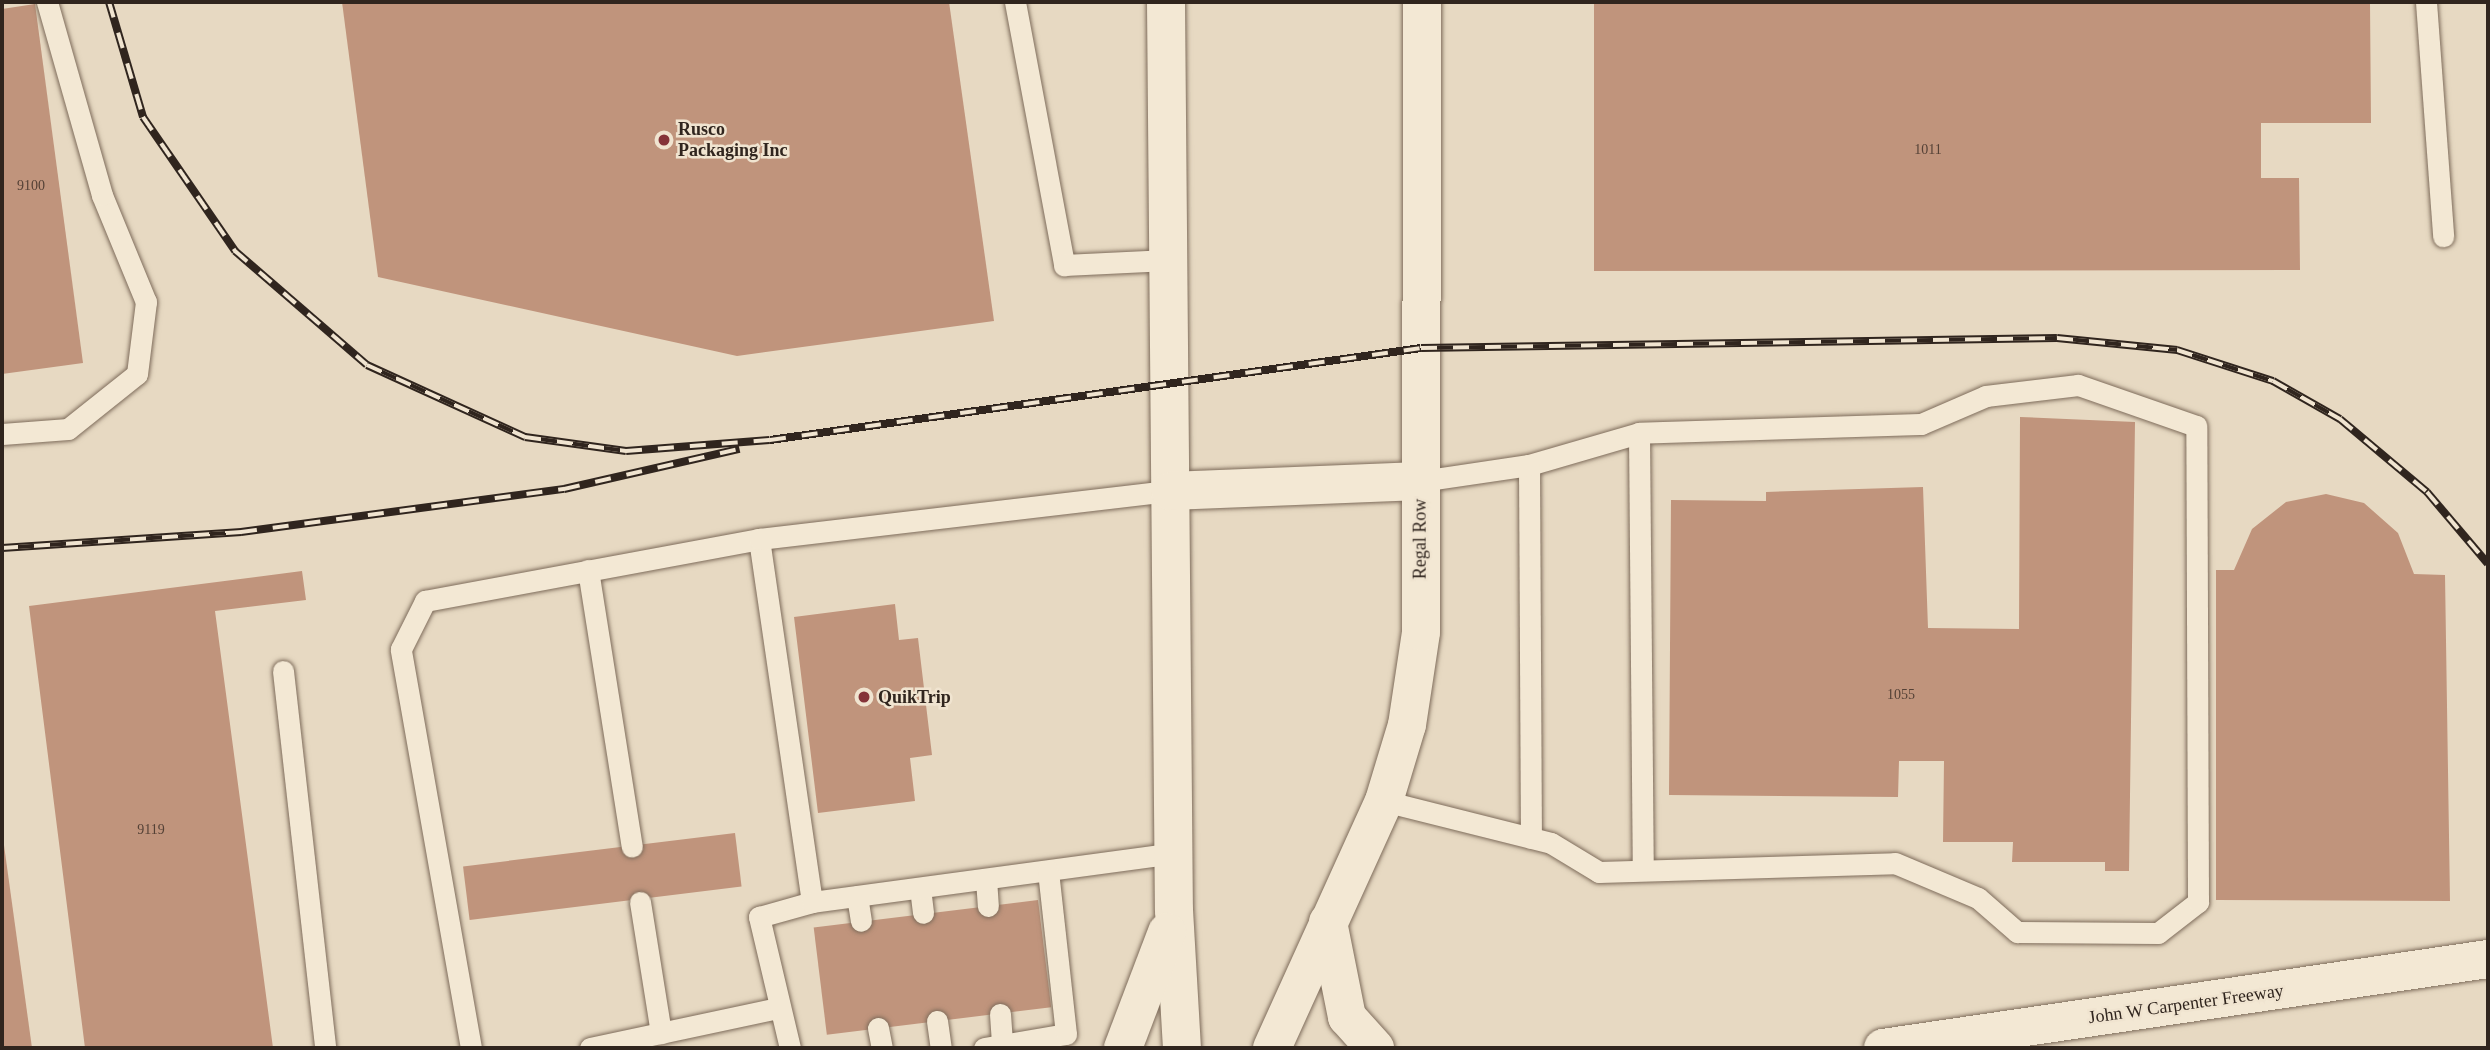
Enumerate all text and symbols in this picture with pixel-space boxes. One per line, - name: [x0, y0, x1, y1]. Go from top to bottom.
- place label: Rusco Packaging Inc: [678, 119, 788, 162]
- marker: Rusco Packaging Inc: [656, 132, 672, 148]
- house number: 1011: [1914, 142, 1942, 158]
- house number: 9100: [17, 178, 45, 194]
- street label: Regal Row: [1409, 499, 1431, 579]
- place label: QuikTrip: [878, 686, 951, 708]
- house number: 1055: [1887, 687, 1915, 703]
- marker: QuikTrip: [856, 689, 872, 705]
- house number: 9119: [137, 822, 165, 838]
- street label: John W Carpenter Freeway: [2087, 980, 2285, 1028]

